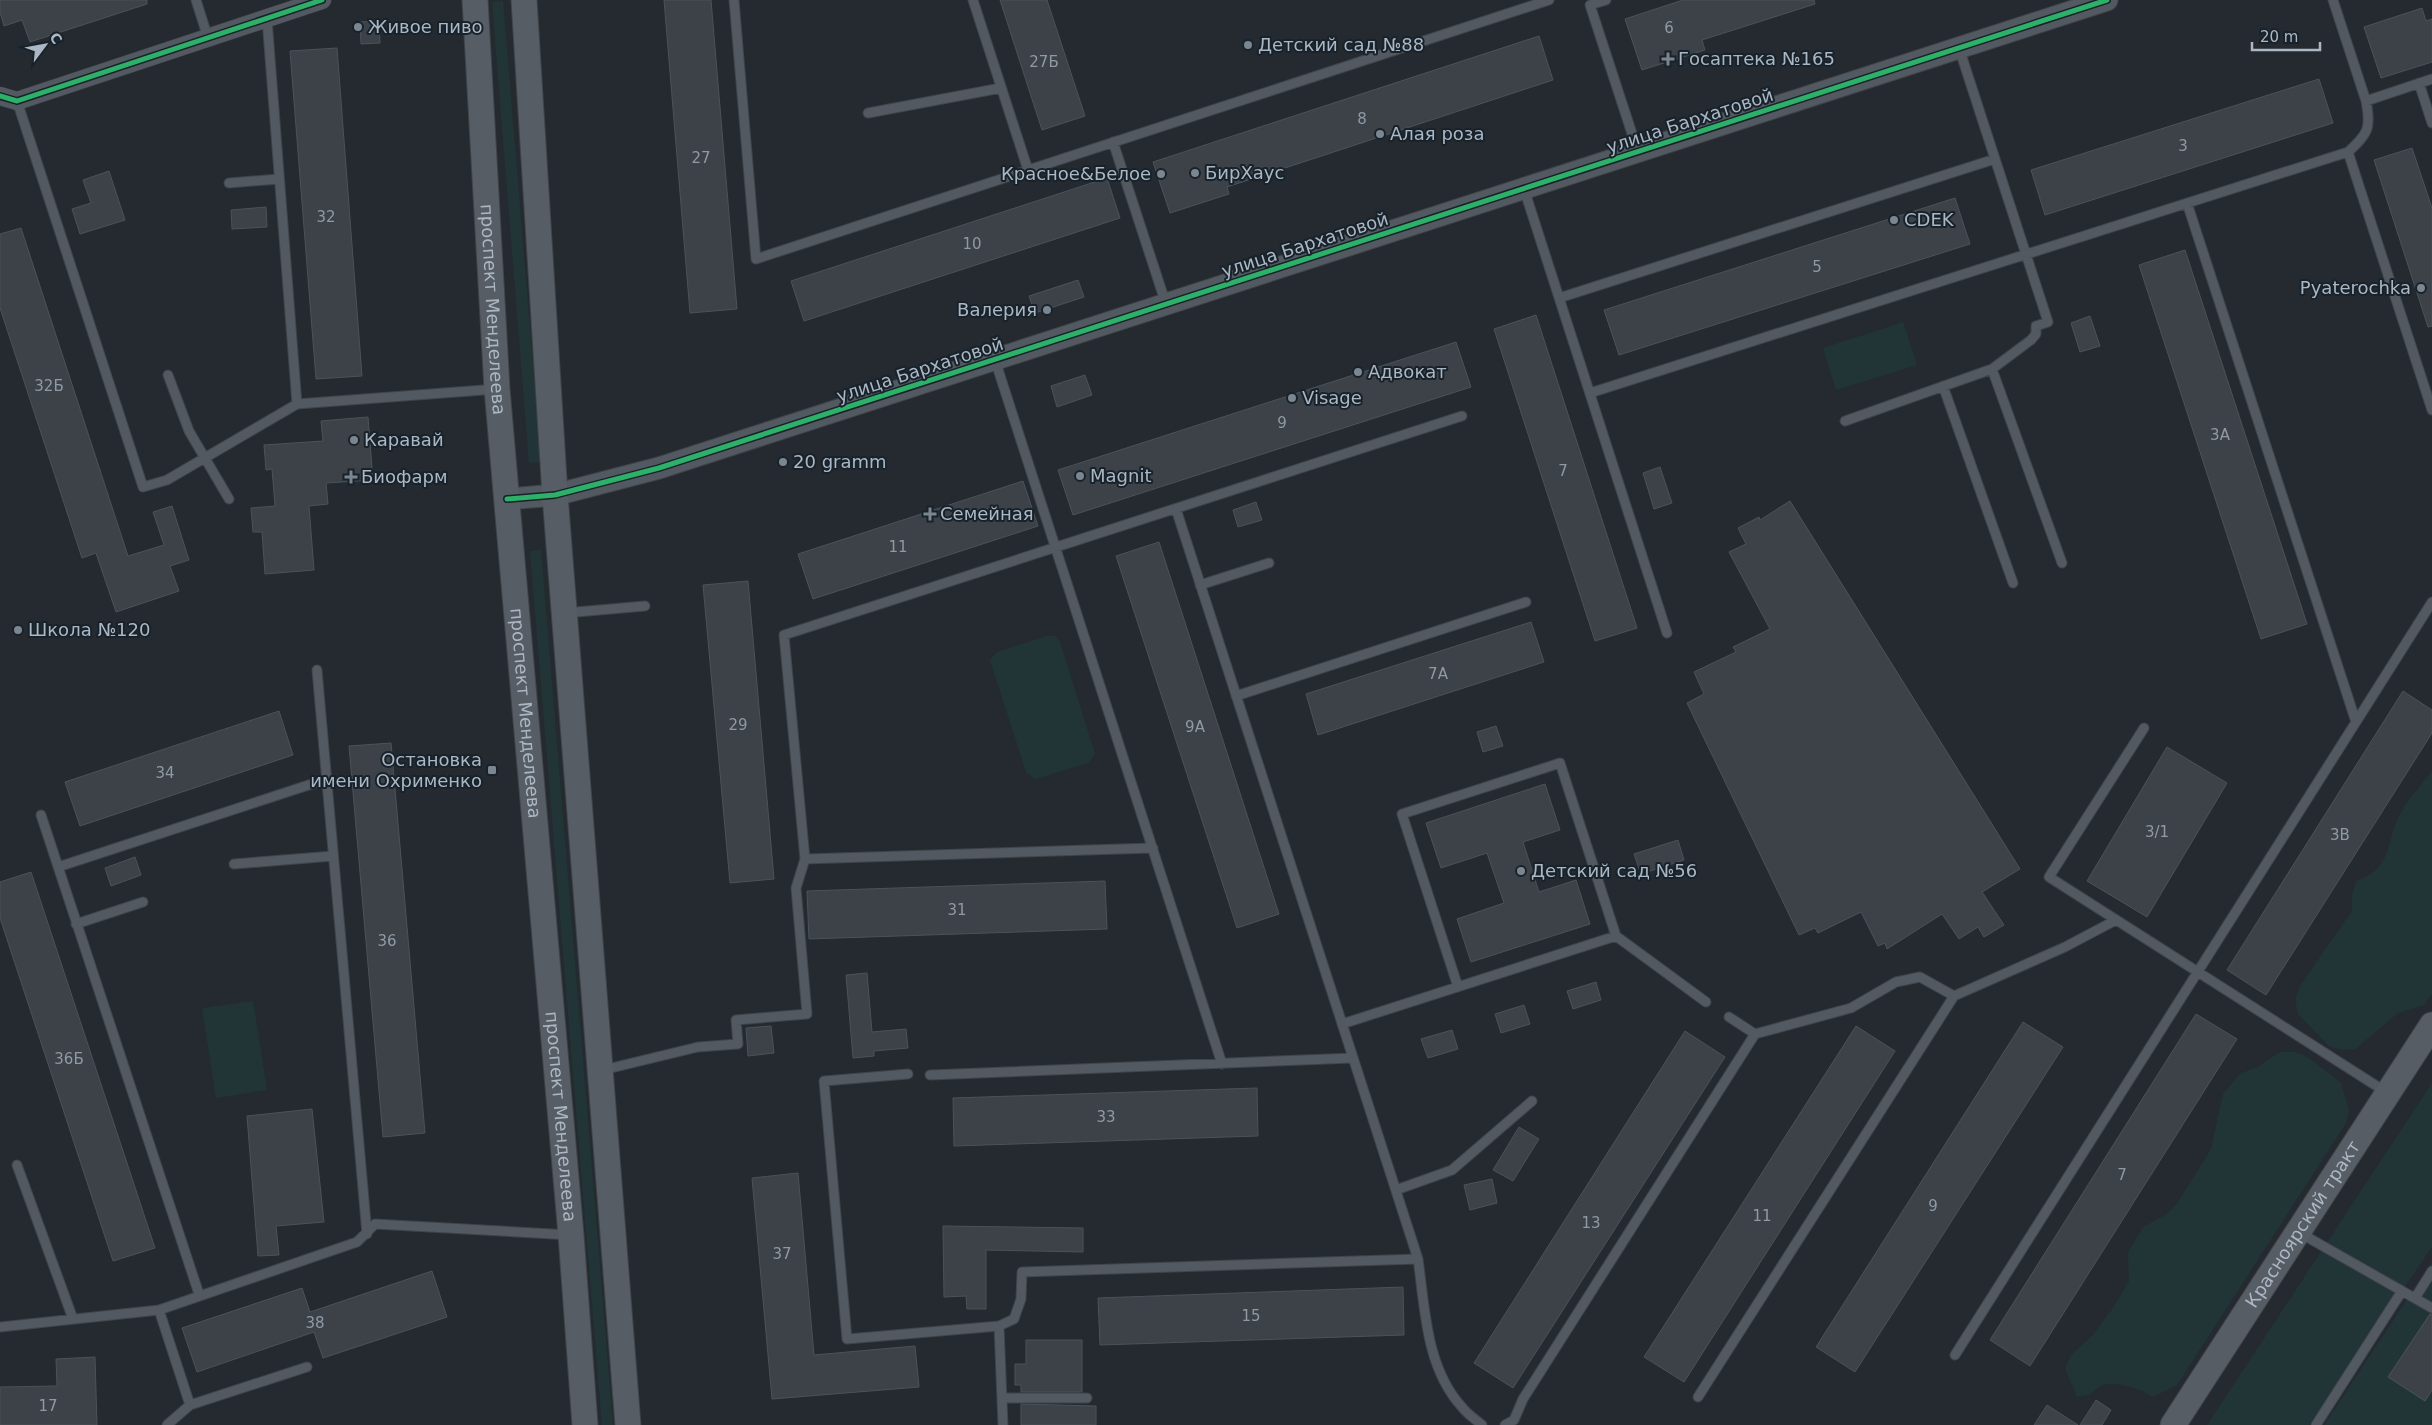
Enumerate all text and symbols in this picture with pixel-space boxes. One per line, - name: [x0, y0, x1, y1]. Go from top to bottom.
- place label: Живое пиво: [368, 16, 483, 37]
- house number: 6: [1664, 19, 1674, 37]
- north arrow: [20, 20, 70, 70]
- scale bar: [2252, 20, 2320, 52]
- marker: Живое пиво: [352, 21, 364, 33]
- text: 20 m: [2260, 28, 2298, 46]
- text: С: [47, 30, 66, 47]
- place label: Детский сад №88: [1258, 34, 1424, 55]
- marker: Детский сад №88: [1242, 39, 1254, 51]
- place label: Госаптека №165: [1678, 48, 1835, 69]
- house number: 27Б: [1029, 53, 1059, 71]
- marker: Госаптека №165: [1662, 53, 1674, 65]
- street label: улица Бархатовой: [1604, 84, 1776, 157]
- house number: 8: [1357, 110, 1367, 128]
- place label: Алая роза: [1390, 123, 1484, 144]
- marker: Алая роза: [1374, 128, 1386, 140]
- house number: 3: [2178, 137, 2188, 155]
- house number: 27: [691, 149, 711, 167]
- place label: БирХаус: [1205, 162, 1284, 183]
- place label: Красное&Белое: [1001, 163, 1151, 184]
- marker: БирХаус: [1189, 167, 1201, 179]
- marker: Красное&Белое: [1155, 168, 1167, 180]
- street label: проспект Менделеева: [477, 203, 510, 416]
- house number: 32: [316, 208, 336, 226]
- street label: улица Бархатовой: [1219, 208, 1391, 281]
- place label: CDEK: [1904, 209, 1955, 230]
- marker: CDEK: [1888, 214, 1900, 226]
- house number: 10: [962, 235, 982, 253]
- house number: 5: [1812, 258, 1822, 276]
- place label: Pyaterochka: [2300, 277, 2411, 298]
- marker: Pyaterochka: [2415, 282, 2427, 294]
- place label: Валерия: [957, 299, 1037, 320]
- marker: Валерия: [1041, 304, 1053, 316]
- street label: улица Бархатовой: [834, 333, 1006, 406]
- place label: Адвокат: [1368, 361, 1447, 382]
- marker: Адвокат: [1352, 366, 1364, 378]
- house number: 32Б: [34, 377, 64, 395]
- place label: Visage: [1302, 387, 1362, 408]
- marker: Visage: [1286, 392, 1298, 404]
- house number: 9: [1277, 414, 1287, 432]
- house number: 3А: [2210, 426, 2231, 444]
- place label: Каравай: [364, 429, 444, 450]
- marker: Каравай: [348, 434, 360, 446]
- place label: 20 gramm: [793, 451, 887, 472]
- marker: 20 gramm: [777, 456, 789, 468]
- house number: 7: [1558, 462, 1568, 480]
- place label: Magnit: [1090, 465, 1151, 486]
- place label: Биофарм: [361, 466, 447, 487]
- marker: Magnit: [1074, 470, 1086, 482]
- marker: Биофарм: [345, 471, 357, 483]
- place label: Семейная: [940, 503, 1034, 524]
- marker: Семейная: [924, 508, 936, 520]
- house number: 11: [888, 538, 908, 556]
- street label: проспект Менделеева: [506, 607, 546, 819]
- place label: Школа №120: [28, 619, 150, 640]
- marker: Школа №120: [12, 624, 24, 636]
- house number: 7А: [1428, 665, 1449, 683]
- house number: 29: [728, 716, 748, 734]
- house number: 9А: [1185, 718, 1206, 736]
- place label: Остановка имени Охрименко: [310, 749, 482, 791]
- house number: 34: [155, 764, 175, 782]
- marker: Остановка имени Охрименко: [486, 764, 498, 776]
- house number: 3/1: [2145, 823, 2169, 841]
- house number: 3В: [2330, 826, 2350, 844]
- place label: Детский сад №56: [1531, 860, 1697, 881]
- marker: Детский сад №56: [1515, 865, 1527, 877]
- house number: 31: [947, 901, 967, 919]
- house number: 36: [377, 932, 397, 950]
- street label: проспект Менделеева: [541, 1010, 581, 1223]
- house number: 36Б: [54, 1050, 84, 1068]
- house number: 33: [1096, 1108, 1116, 1126]
- street label: Красноярский тракт: [2241, 1137, 2364, 1311]
- house number: 7: [2117, 1166, 2127, 1184]
- house number: 9: [1928, 1197, 1938, 1215]
- house number: 11: [1752, 1207, 1772, 1225]
- house number: 13: [1581, 1214, 1601, 1232]
- house number: 37: [772, 1245, 792, 1263]
- house number: 15: [1241, 1307, 1261, 1325]
- house number: 38: [305, 1314, 325, 1332]
- house number: 17: [38, 1397, 58, 1415]

